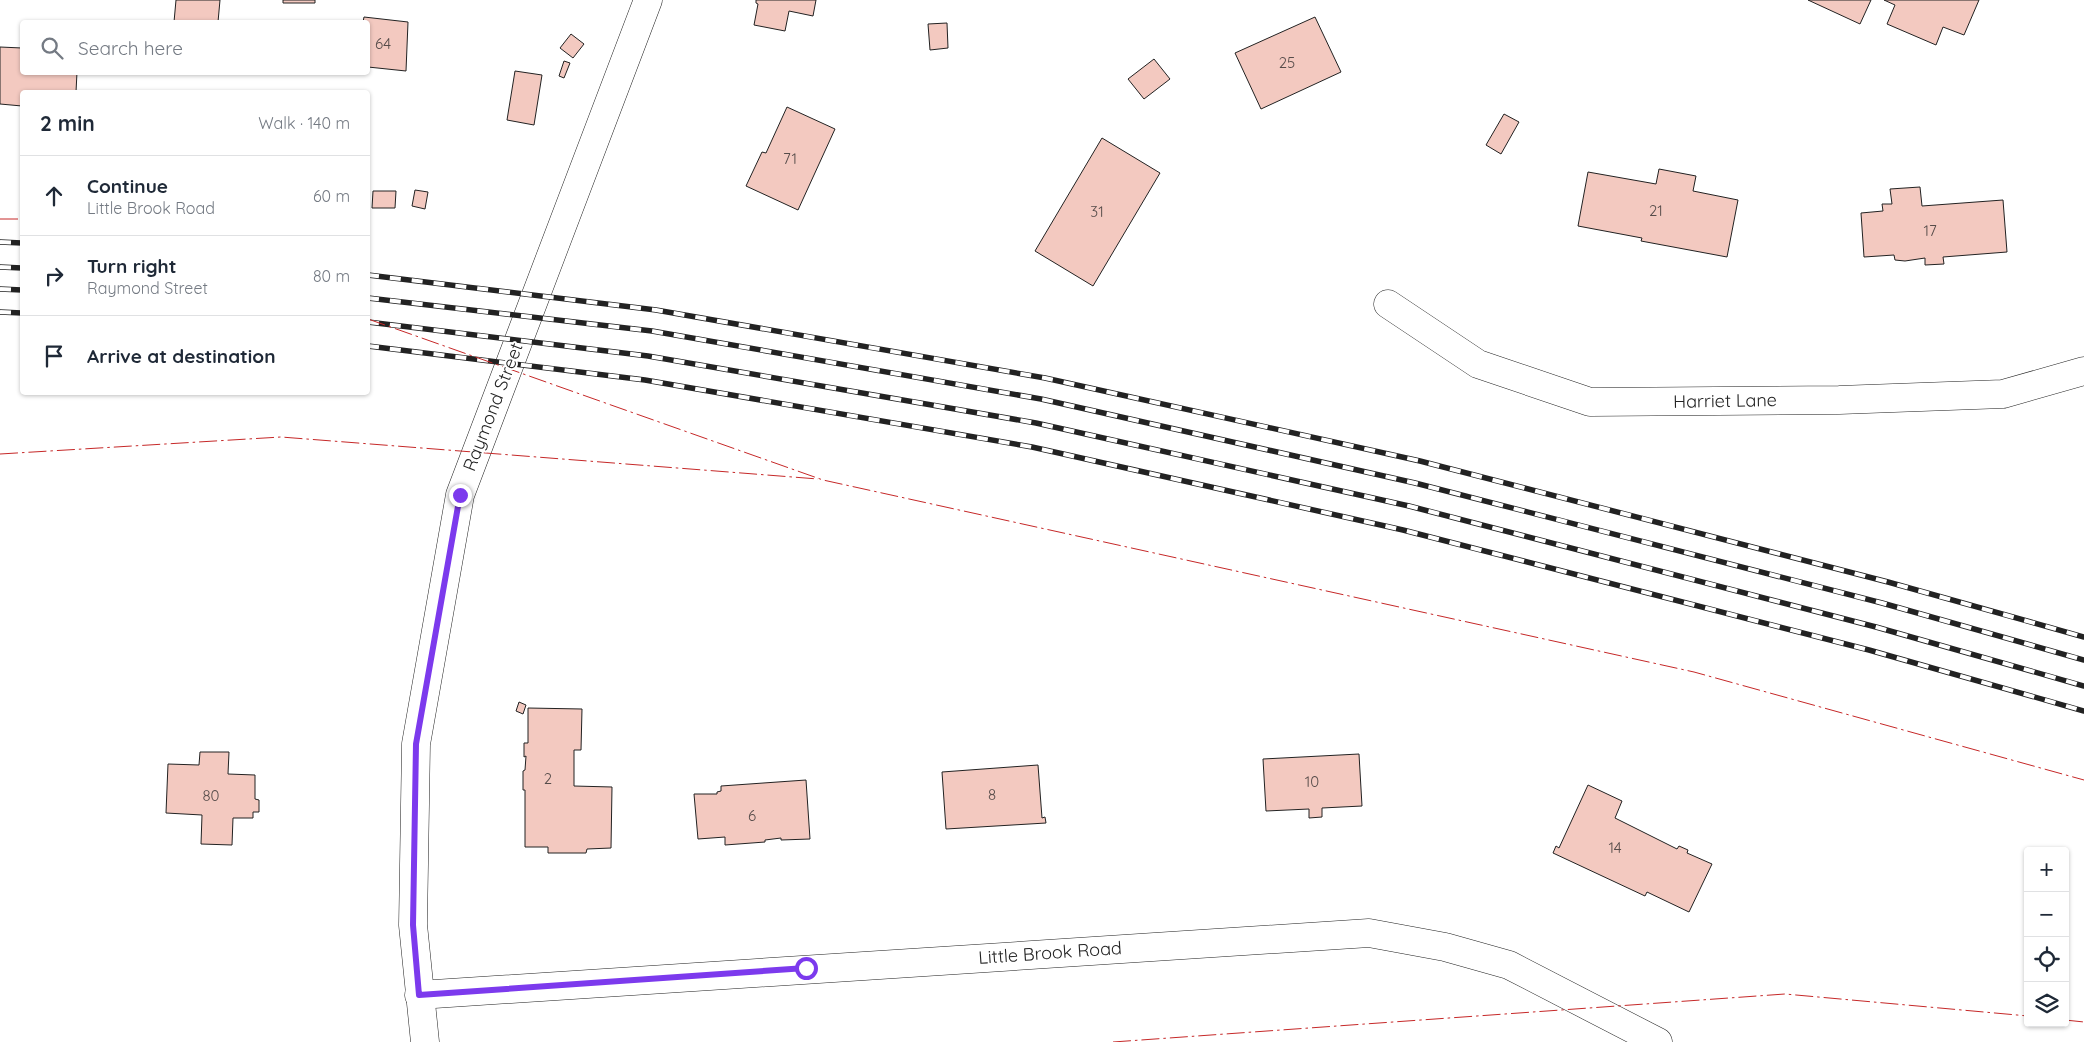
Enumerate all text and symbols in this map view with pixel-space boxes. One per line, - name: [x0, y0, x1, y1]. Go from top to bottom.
- search box: [20, 20, 370, 75]
- icon: search: [38, 34, 66, 62]
- house number: 64: [375, 34, 391, 53]
- text: Search here: [78, 36, 183, 60]
- house number: 25: [1279, 53, 1295, 72]
- text: 2 min: [40, 110, 95, 136]
- text: Walk · 140 m: [258, 113, 350, 133]
- house number: 71: [783, 149, 797, 168]
- text: Continue: [87, 174, 168, 198]
- icon: ahead: [40, 182, 68, 210]
- text: 60 m: [313, 186, 350, 206]
- text: Little Brook Road: [87, 198, 215, 218]
- house number: 21: [1649, 201, 1663, 220]
- house number: 31: [1090, 202, 1104, 221]
- house number: 17: [1923, 221, 1937, 240]
- text: Turn right: [87, 254, 176, 278]
- icon: right: [40, 262, 68, 290]
- text: 80 m: [313, 266, 350, 286]
- text: Raymond Street: [87, 278, 208, 298]
- street label: Raymond Street: [457, 339, 528, 474]
- icon: arrive: [40, 342, 68, 370]
- text: Arrive at destination: [87, 344, 276, 368]
- street label: Harriet Lane: [1673, 388, 1777, 413]
- route end: [449, 484, 472, 507]
- house number: 2: [544, 769, 552, 788]
- house number: 10: [1305, 772, 1319, 791]
- house number: 8: [988, 785, 996, 804]
- house number: 80: [202, 786, 220, 805]
- house number: 6: [748, 806, 756, 825]
- house number: 14: [1608, 838, 1622, 857]
- map controls: [2024, 847, 2069, 1027]
- button: +: [2024, 847, 2069, 892]
- button: −: [2024, 892, 2069, 937]
- street label: Little Brook Road: [977, 936, 1123, 969]
- button: locate: [2024, 937, 2069, 982]
- route start: [795, 957, 818, 980]
- button: layers: [2024, 982, 2069, 1027]

